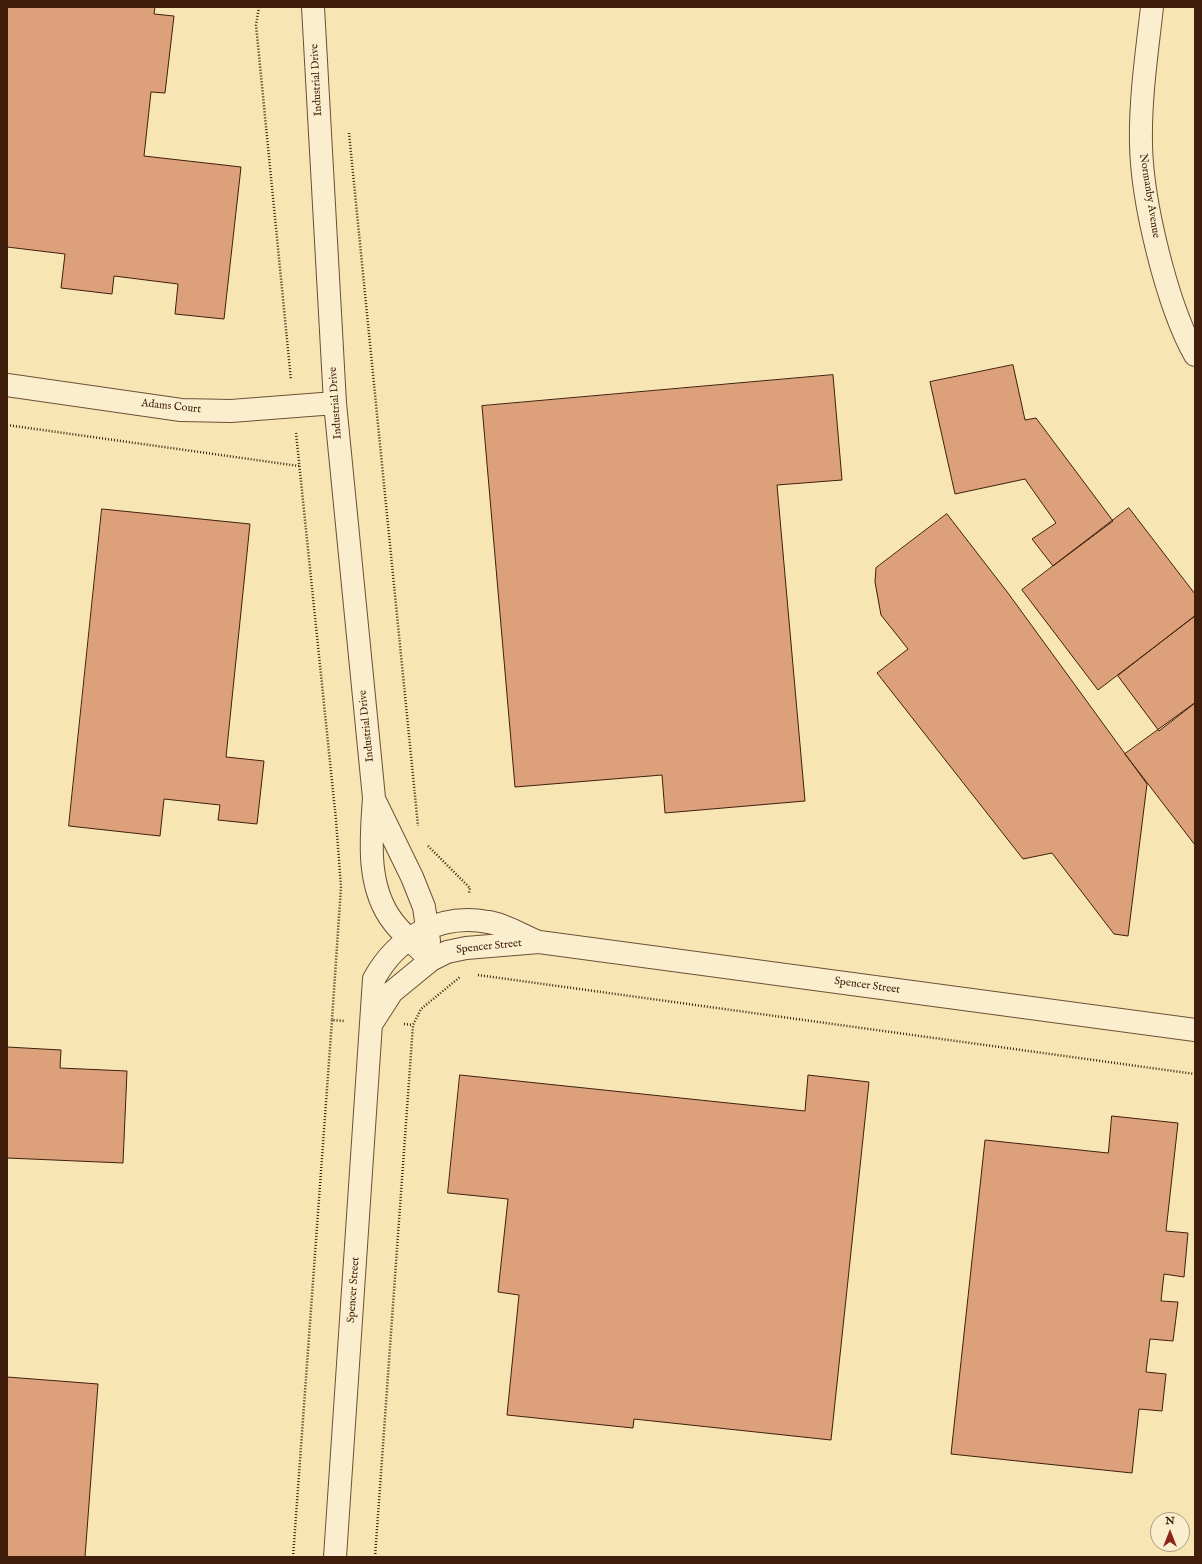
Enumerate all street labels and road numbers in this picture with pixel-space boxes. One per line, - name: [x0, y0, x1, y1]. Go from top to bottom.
- street label: Industrial Drive: [309, 43, 325, 117]
- street label: Normanby Avenue: [1136, 153, 1162, 239]
- street label: Industrial Drive: [327, 366, 345, 440]
- street label: Adams Court: [140, 397, 202, 417]
- street label: Industrial Drive: [357, 689, 377, 763]
- street label: Spencer Street: [455, 937, 523, 957]
- street label: Spencer Street: [833, 975, 901, 997]
- street label: Spencer Street: [345, 1257, 363, 1323]

